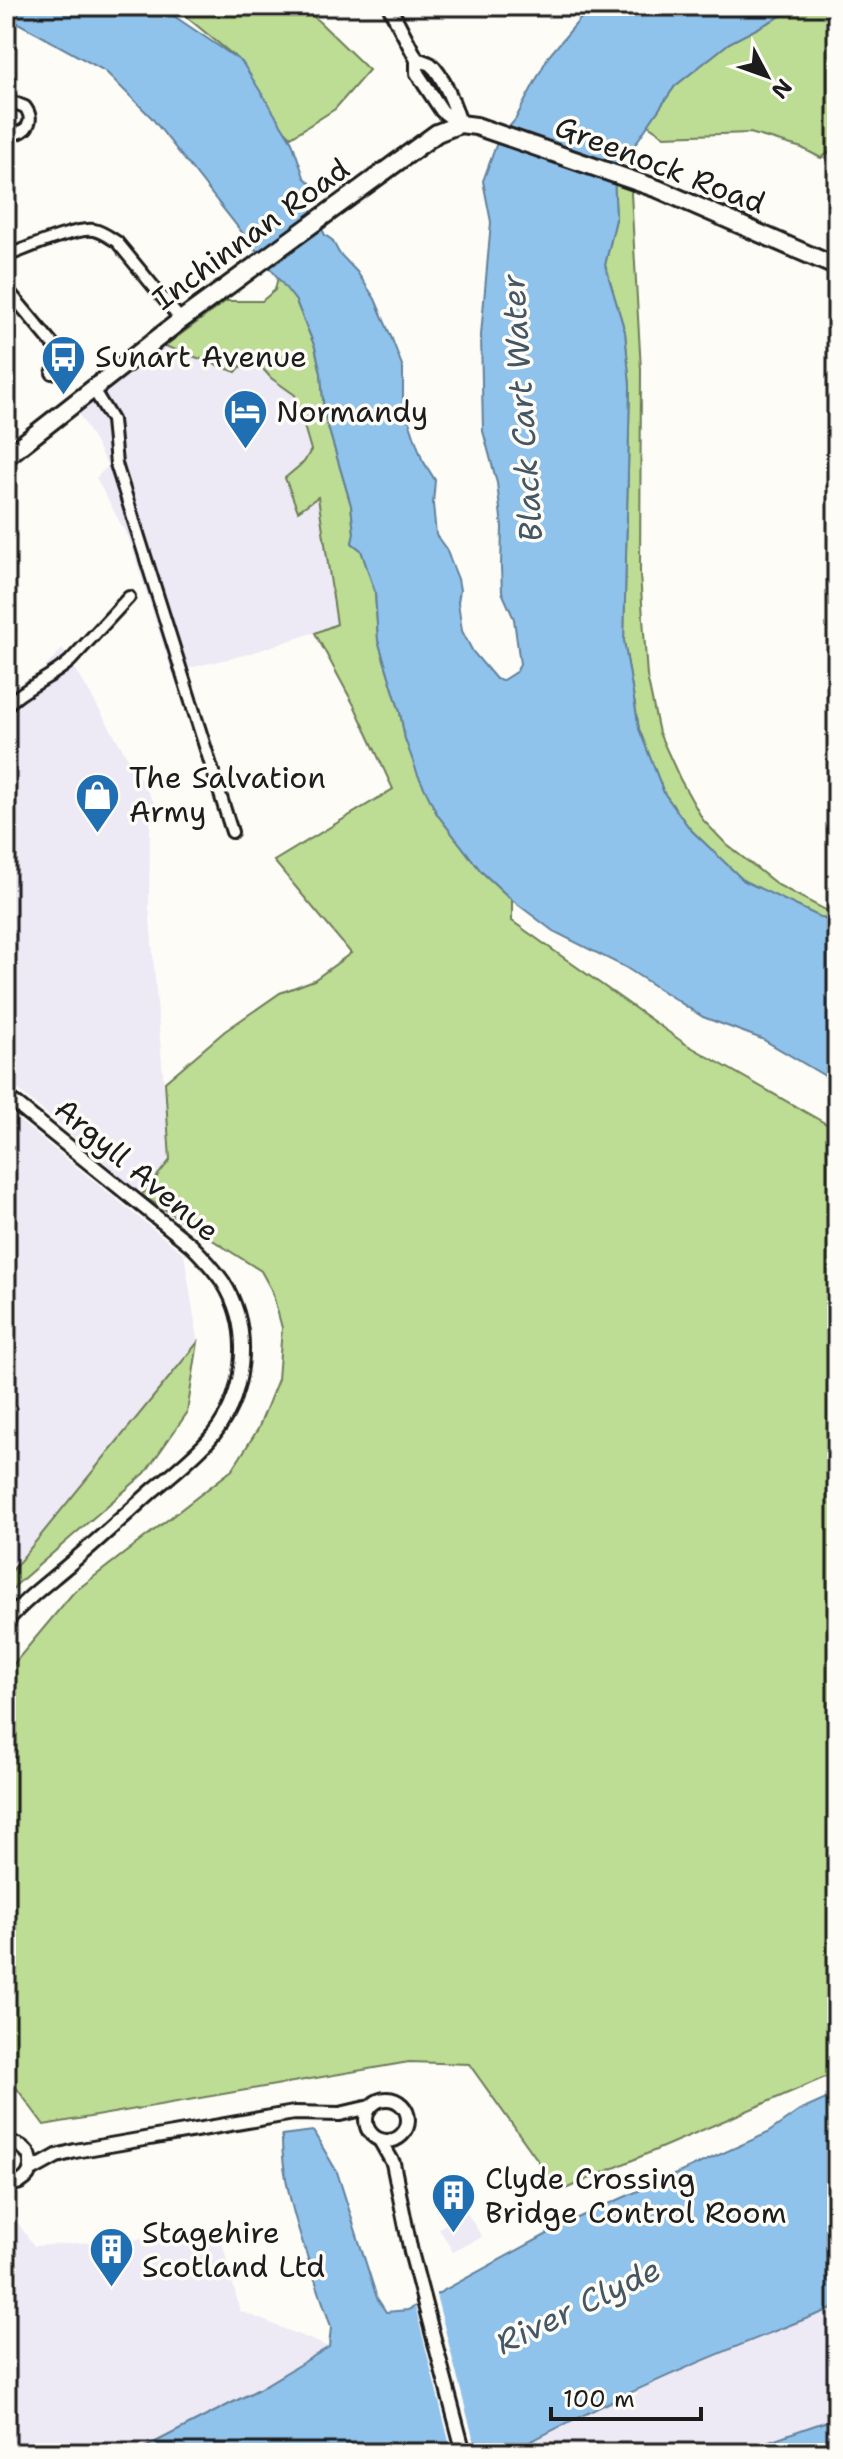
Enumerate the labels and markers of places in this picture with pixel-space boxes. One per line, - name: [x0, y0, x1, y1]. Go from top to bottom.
- bus stop icon: Sunart Avenue: [40, 333, 88, 396]
- place label: Sunart Avenue: [95, 336, 307, 377]
- hotel icon: Normandy: [221, 388, 269, 451]
- place label: Normandy: [276, 391, 428, 432]
- place label: The Salvation Army: [129, 757, 326, 832]
- shop icon: The Salvation Army: [74, 771, 122, 834]
- place label: Clyde Crossing Bridge Control Room: [485, 2158, 787, 2233]
- building icon: Clyde Crossing Bridge Control Room: [430, 2172, 478, 2235]
- place label: Stagehire Scotland Ltd: [142, 2212, 325, 2287]
- building icon: Stagehire Scotland Ltd: [87, 2226, 135, 2289]

